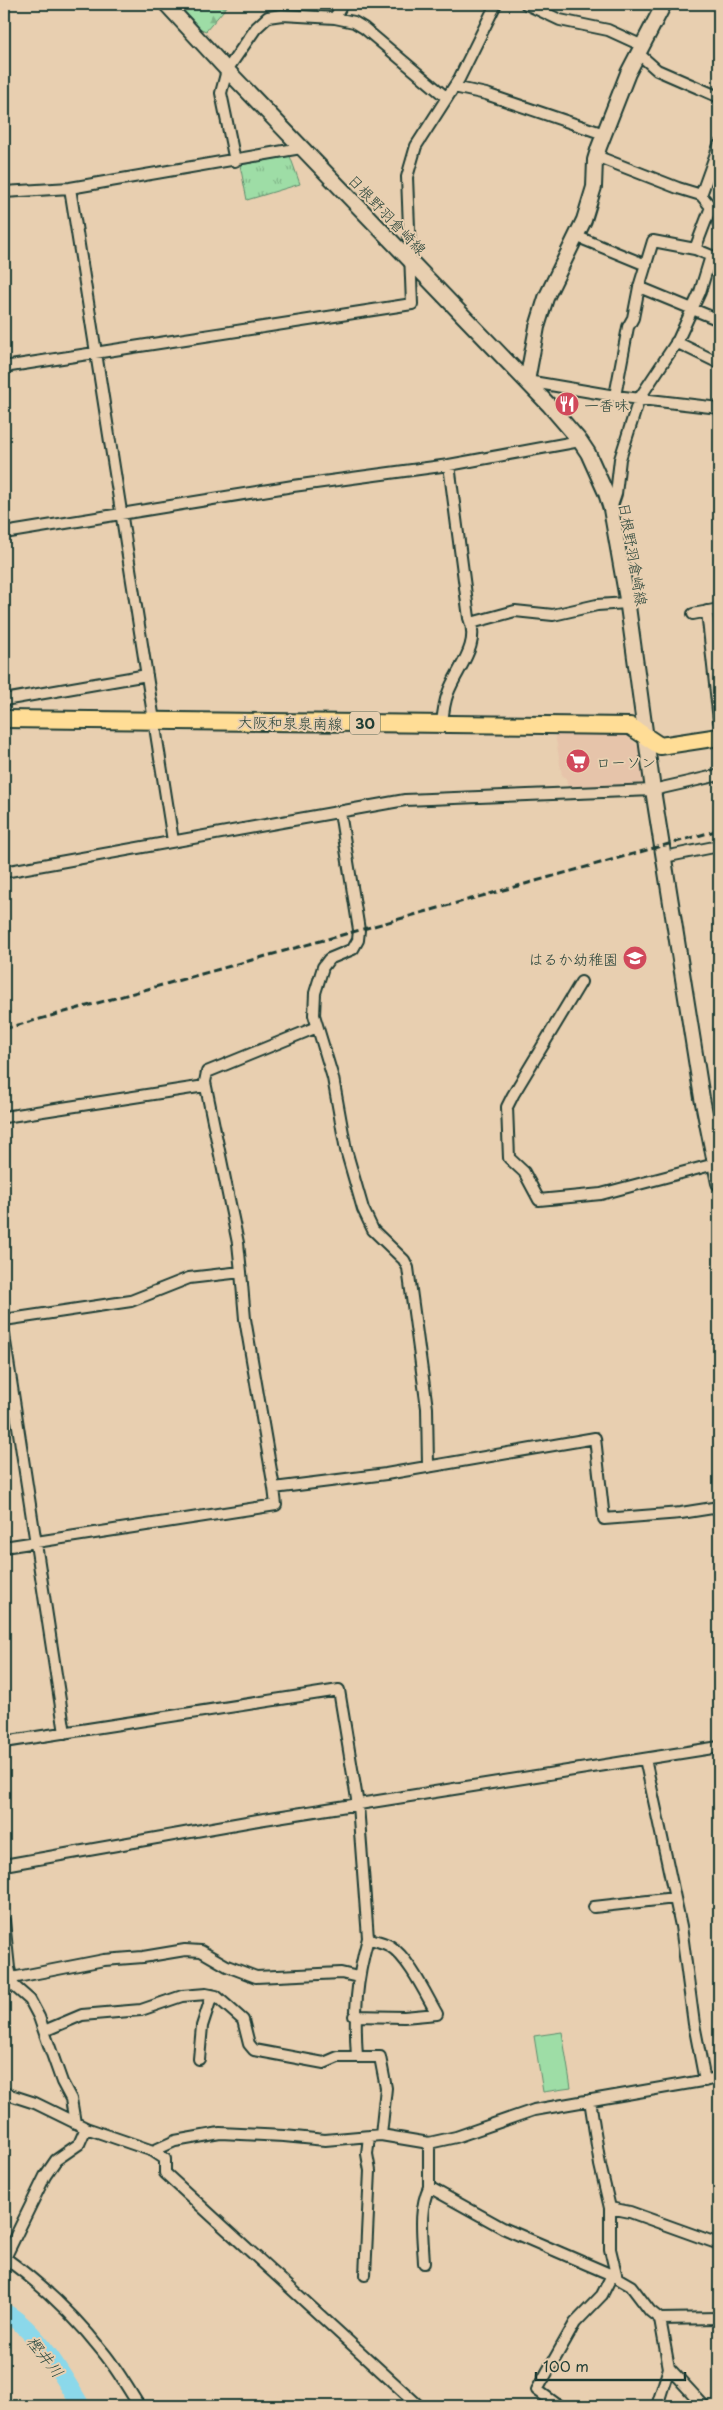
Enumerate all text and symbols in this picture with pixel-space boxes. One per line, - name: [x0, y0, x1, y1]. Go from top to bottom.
- street label: 日根野羽倉崎線: [343, 168, 433, 260]
- restaurant icon: 一香味: [554, 391, 580, 417]
- place label: 一香味: [584, 393, 629, 416]
- street label: 日根野羽倉崎線: [614, 500, 654, 608]
- street label: 大阪和泉泉南線: [237, 710, 343, 734]
- road number: 30: [350, 711, 380, 734]
- supermarket icon: ローソン: [565, 748, 591, 774]
- place label: ローソン: [596, 750, 656, 773]
- school or university icon: はるか幼稚園: [622, 945, 648, 971]
- place label: はるか幼稚園: [528, 947, 618, 970]
- water label: 樫井川: [22, 2330, 70, 2382]
- scale bar: [536, 2350, 684, 2382]
- text: 100 m: [543, 2354, 589, 2377]

